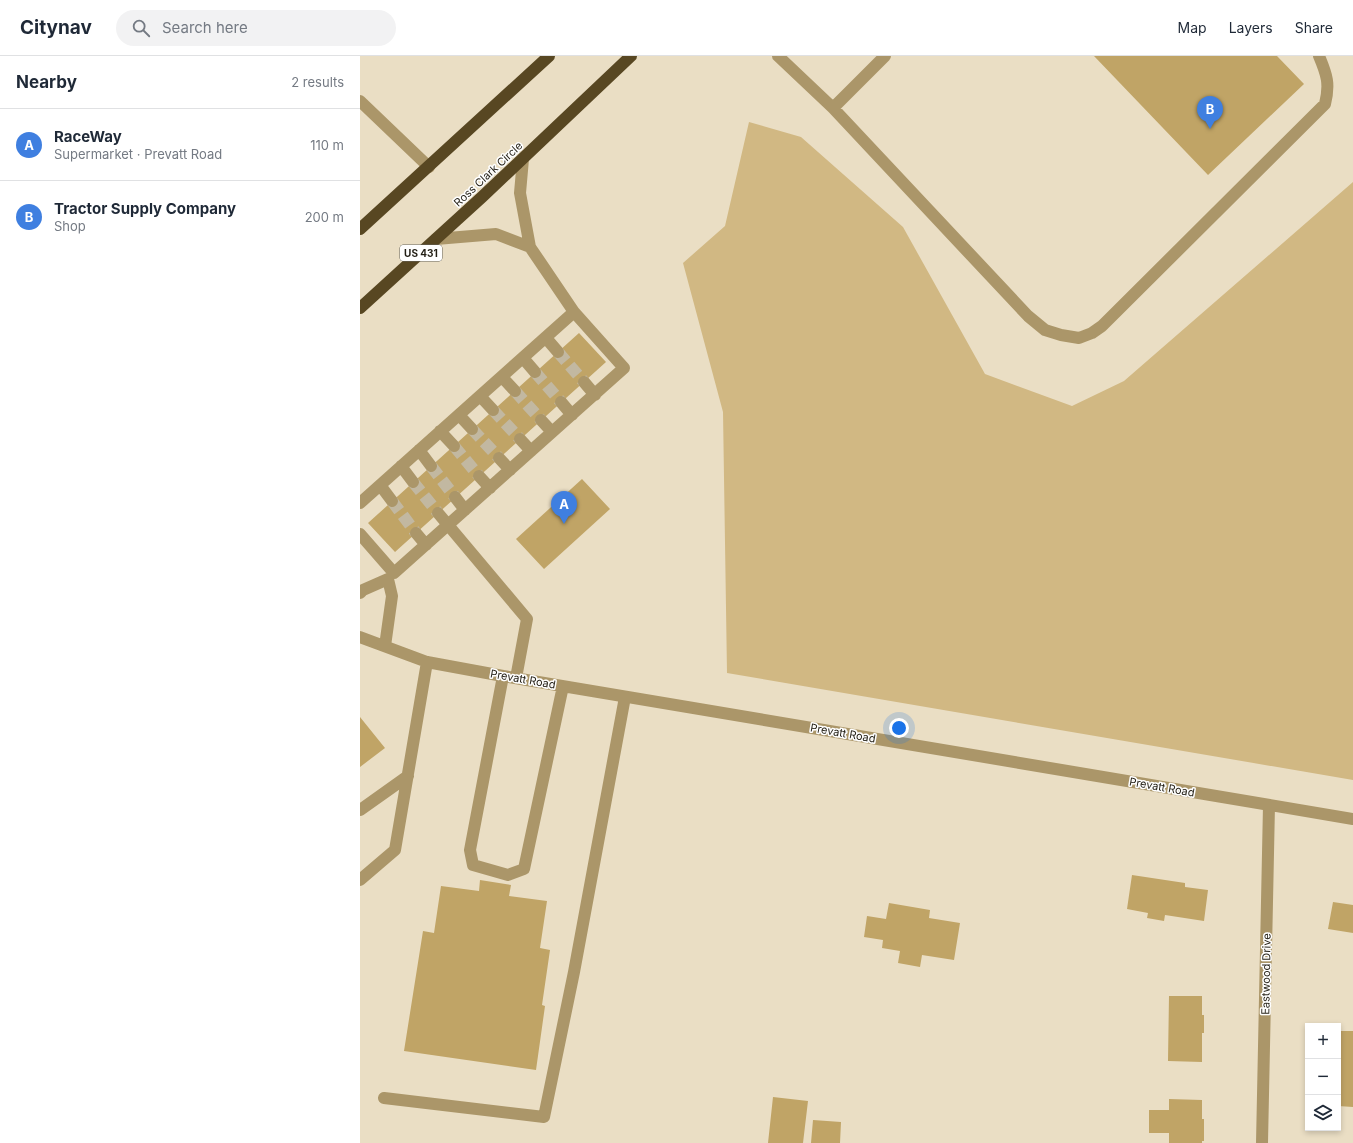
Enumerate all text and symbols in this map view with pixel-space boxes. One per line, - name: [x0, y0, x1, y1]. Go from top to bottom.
- search box: [116, 10, 396, 46]
- text: Citynav: [20, 16, 92, 39]
- icon: search: [130, 17, 152, 39]
- text: Search here: [162, 18, 248, 37]
- text: Map: [1178, 19, 1207, 36]
- text: Layers: [1229, 19, 1273, 36]
- text: Share: [1295, 19, 1333, 36]
- text: Nearby: [16, 72, 77, 92]
- text: 2 results: [291, 74, 344, 90]
- pin: B: [1197, 96, 1223, 129]
- text: RaceWay: [54, 127, 122, 146]
- text: A: [24, 137, 34, 153]
- text: 110 m: [310, 137, 344, 153]
- street label: Ross Clark Circle: [451, 139, 525, 209]
- text: Supermarket · Prevatt Road: [54, 146, 222, 162]
- text: Tractor Supply Company: [54, 199, 236, 218]
- text: B: [25, 209, 33, 225]
- text: 200 m: [305, 209, 344, 225]
- text: Shop: [54, 218, 86, 234]
- road number: US 431: [400, 245, 442, 261]
- pin: A: [551, 491, 577, 524]
- street label: Prevatt Road: [489, 666, 557, 692]
- your location: [889, 718, 909, 738]
- street label: Prevatt Road: [809, 720, 877, 746]
- street label: Prevatt Road: [1128, 774, 1196, 800]
- street label: Eastwood Drive: [1258, 933, 1274, 1015]
- map controls: [1305, 1023, 1341, 1131]
- button: +: [1305, 1023, 1341, 1059]
- button: −: [1305, 1059, 1341, 1095]
- button: layers: [1305, 1095, 1341, 1131]

